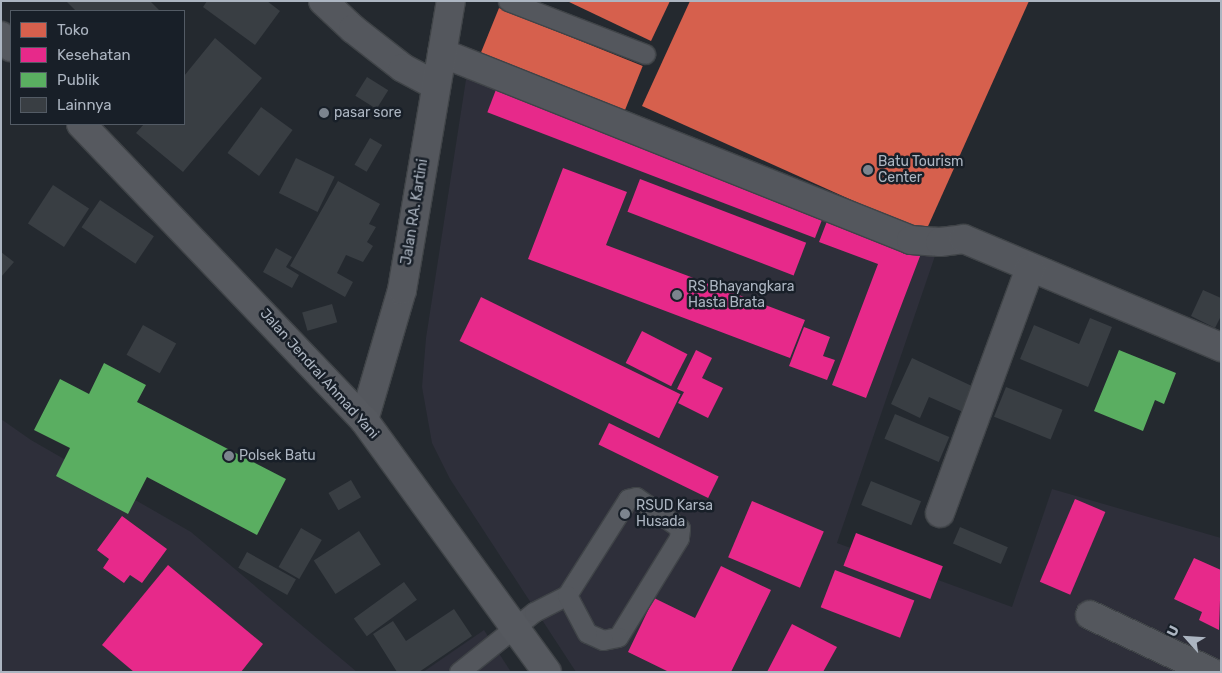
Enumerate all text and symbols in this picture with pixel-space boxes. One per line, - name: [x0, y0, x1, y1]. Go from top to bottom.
- legend: [10, 10, 185, 125]
- text: Toko: [57, 21, 89, 39]
- text: Kesehatan: [57, 46, 131, 64]
- text: Publik: [57, 71, 100, 89]
- text: Lainnya: [57, 96, 112, 114]
- place label: pasar sore: [334, 105, 402, 121]
- marker: pasar sore: [318, 107, 330, 119]
- place label: Batu Tourism Center: [878, 154, 964, 186]
- street label: Jalan RA. Kartini: [398, 158, 432, 266]
- marker: Batu Tourism Center: [862, 164, 874, 176]
- place label: RS Bhayangkara Hasta Brata: [688, 279, 795, 312]
- marker: RS Bhayangkara Hasta Brata: [670, 288, 684, 302]
- street label: Jalan Jendral Ahmad Yani: [256, 305, 382, 443]
- place label: Polsek Batu: [239, 448, 316, 464]
- marker: Polsek Batu: [223, 450, 235, 462]
- place label: RSUD Karsa Husada: [636, 498, 713, 530]
- marker: RSUD Karsa Husada: [618, 507, 632, 521]
- north arrow: [1162, 613, 1212, 663]
- text: U: [1163, 623, 1183, 639]

